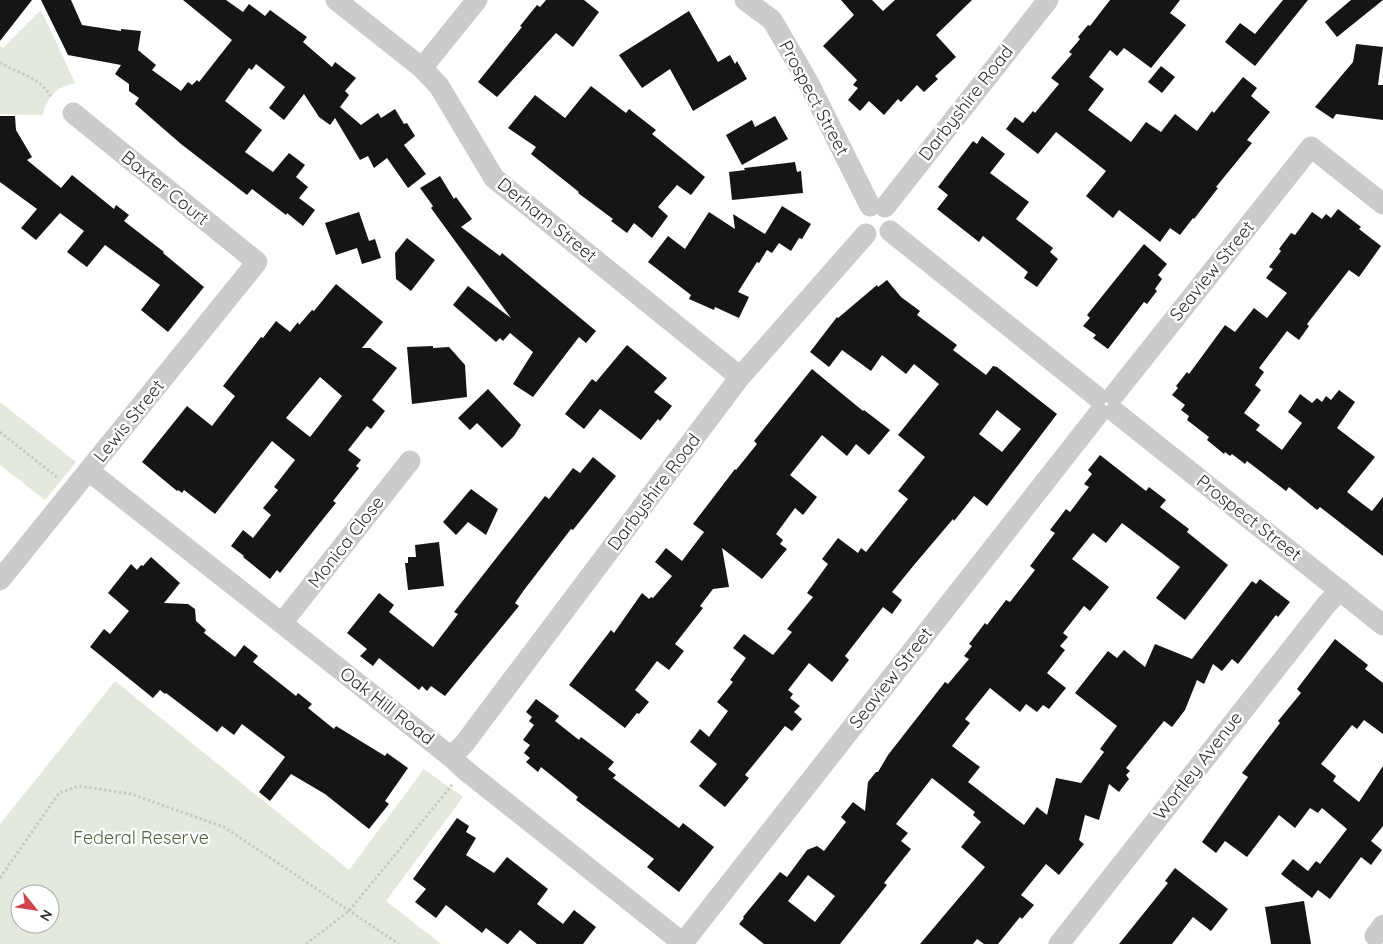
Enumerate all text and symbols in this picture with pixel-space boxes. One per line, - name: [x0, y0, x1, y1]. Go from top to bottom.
- street label: Prospect Street: [774, 36, 854, 159]
- street label: Darbyshire Road: [913, 40, 1018, 165]
- street label: Baxter Court: [117, 145, 214, 230]
- street label: Derham Street: [493, 172, 602, 267]
- street label: Seaview Street: [1164, 216, 1259, 325]
- street label: Lewis Street: [88, 375, 169, 467]
- street label: Darbyshire Road: [602, 429, 705, 555]
- street label: Prospect Street: [1192, 469, 1307, 566]
- street label: Monica Close: [303, 491, 389, 592]
- street label: Seaview Street: [844, 622, 937, 733]
- street label: Oak Hill Road: [335, 661, 439, 750]
- street label: Wortley Avenue: [1148, 707, 1247, 825]
- park label: Federal Reserve: [73, 826, 209, 849]
- north arrow: [10, 884, 60, 934]
- text: N: [36, 907, 57, 924]

